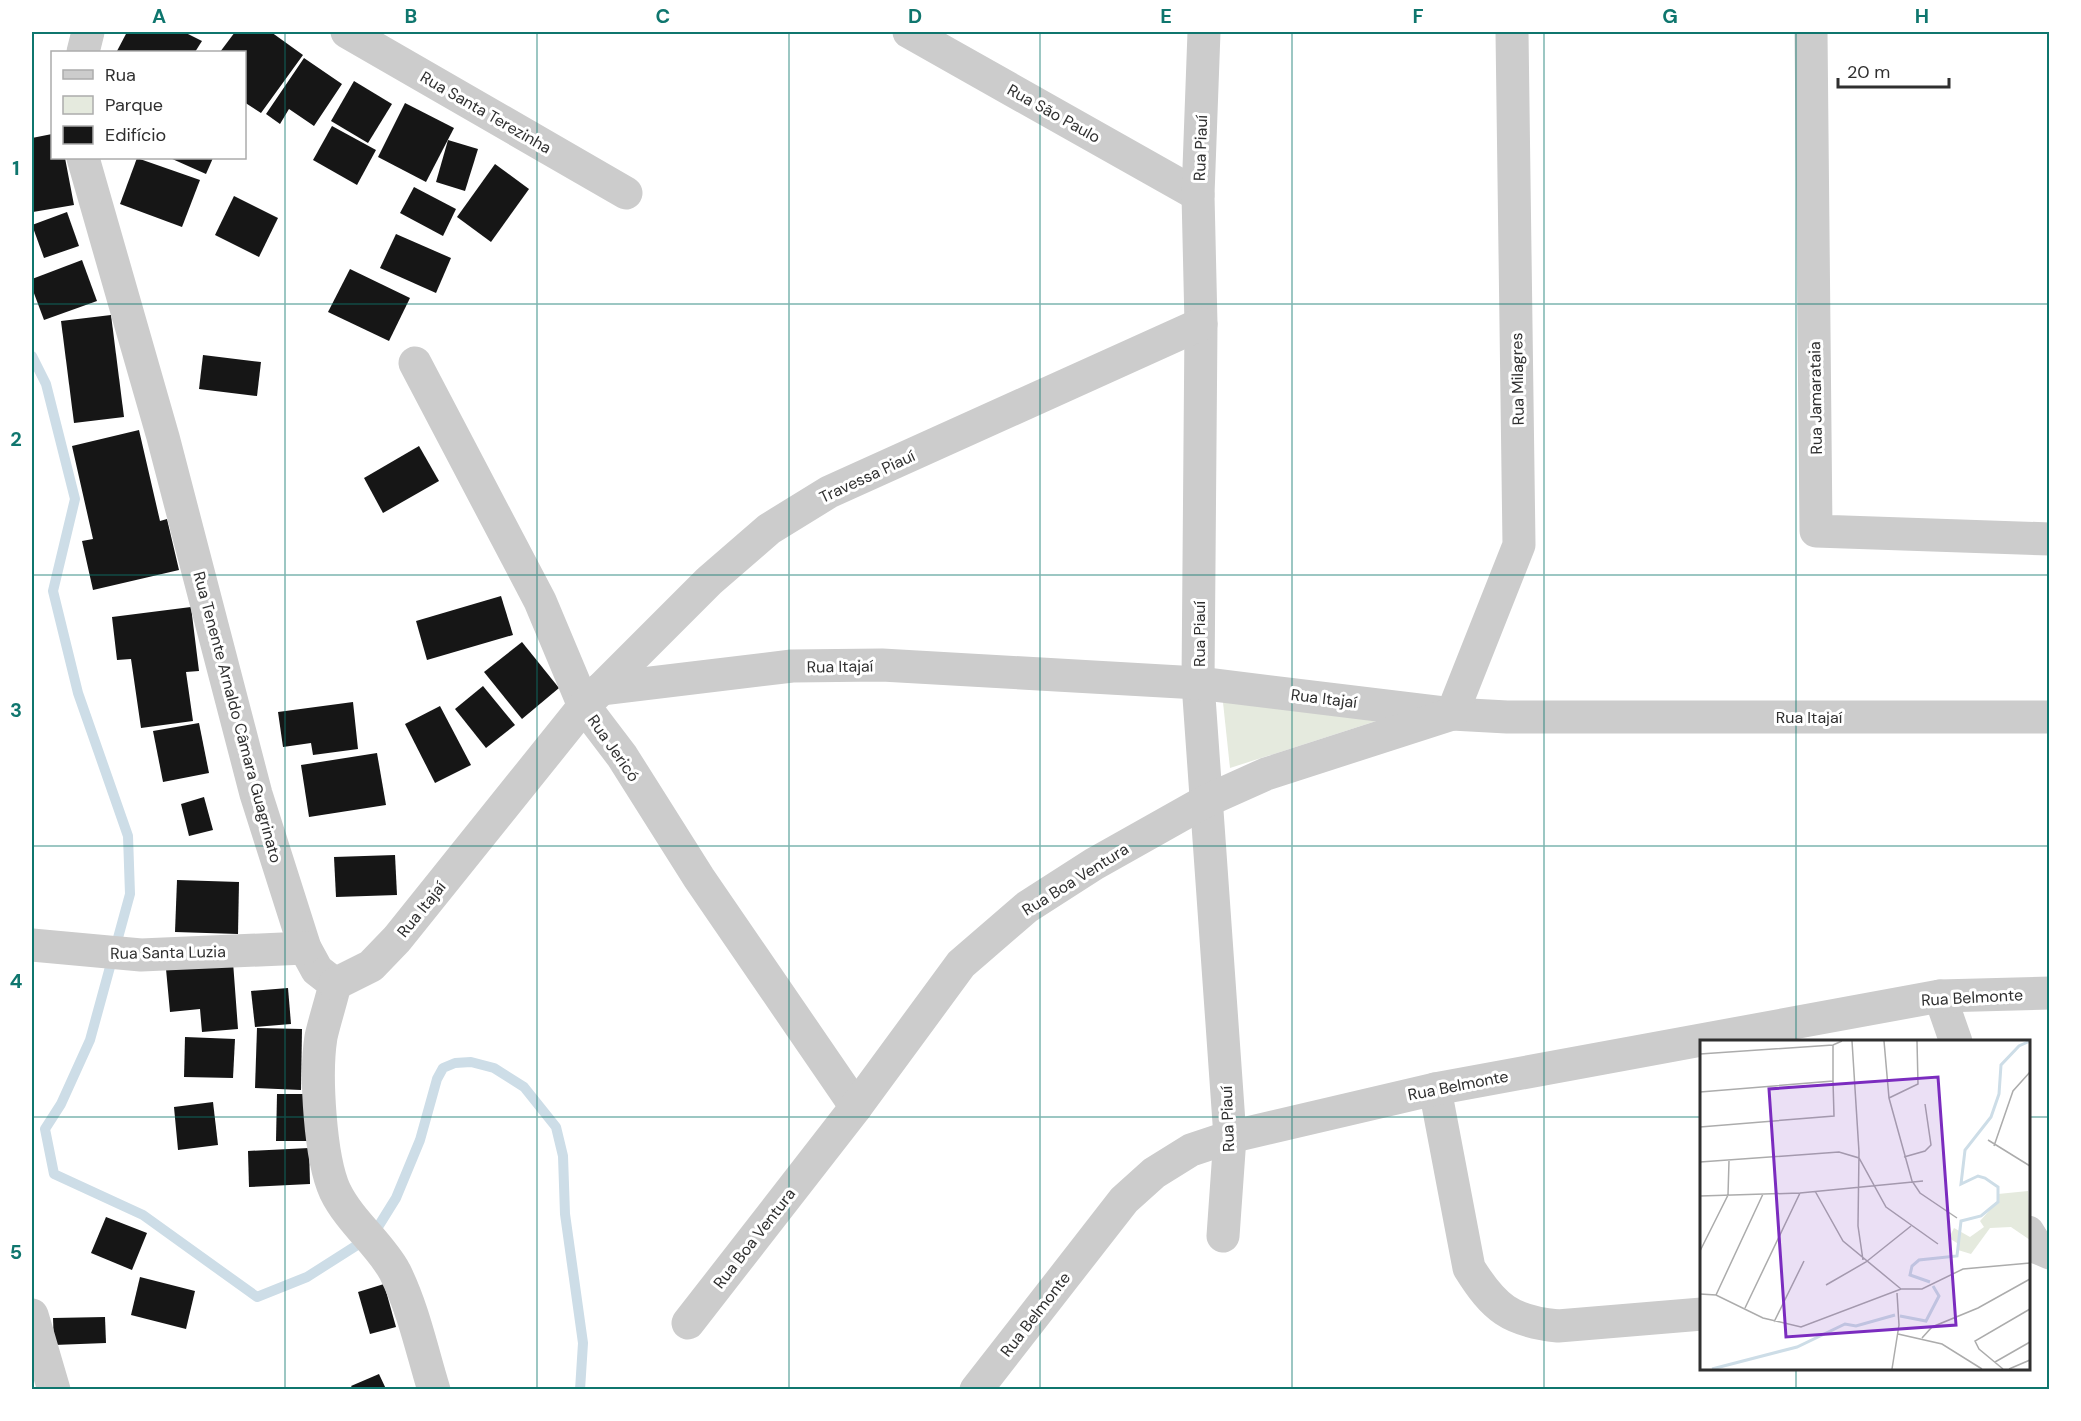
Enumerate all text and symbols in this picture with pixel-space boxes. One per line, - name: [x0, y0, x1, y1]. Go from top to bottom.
- text: A: [152, 3, 166, 29]
- text: B: [405, 3, 417, 29]
- text: C: [656, 3, 670, 29]
- text: D: [908, 3, 922, 29]
- text: E: [1160, 3, 1172, 29]
- text: F: [1412, 3, 1424, 29]
- text: G: [1662, 3, 1678, 29]
- text: H: [1915, 3, 1929, 29]
- legend: [51, 51, 246, 159]
- scale bar: [1838, 51, 1949, 89]
- text: 20 m: [1847, 60, 1890, 84]
- text: Rua: [105, 63, 136, 87]
- street label: Rua Santa Terezinha: [417, 66, 555, 158]
- street label: Rua São Paulo: [1004, 79, 1104, 148]
- text: Parque: [105, 93, 163, 117]
- street label: Rua Piauí: [1189, 114, 1212, 181]
- text: Edifício: [105, 123, 166, 147]
- text: 1: [12, 155, 20, 181]
- street label: Rua Milagres: [1506, 332, 1529, 426]
- street label: Rua Jamarataia: [1804, 341, 1827, 455]
- text: 2: [10, 426, 22, 452]
- street label: Travessa Piauí: [816, 445, 919, 508]
- street label: Rua Tenente Arnaldo Câmara Guagrinato: [188, 569, 287, 865]
- street label: Rua Piauí: [1189, 600, 1210, 667]
- street label: Rua Itajaí: [807, 655, 874, 678]
- street label: Rua Itajaí: [1290, 684, 1359, 713]
- text: 3: [10, 697, 22, 723]
- street label: Rua Itajaí: [1776, 707, 1843, 728]
- street label: Rua Jericó: [583, 711, 644, 786]
- street label: Rua Boa Ventura: [1018, 838, 1132, 921]
- street label: Rua Itajaí: [392, 877, 451, 942]
- street label: Rua Santa Luzia: [110, 941, 226, 964]
- text: 4: [10, 968, 23, 994]
- street label: Rua Belmonte: [1921, 984, 2024, 1011]
- inset map: [1700, 1040, 2030, 1370]
- street label: Rua Belmonte: [1406, 1065, 1510, 1106]
- street label: Rua Piauí: [1216, 1085, 1239, 1152]
- street label: Rua Boa Ventura: [709, 1184, 800, 1293]
- text: 5: [10, 1239, 22, 1265]
- street label: Rua Belmonte: [996, 1268, 1075, 1361]

